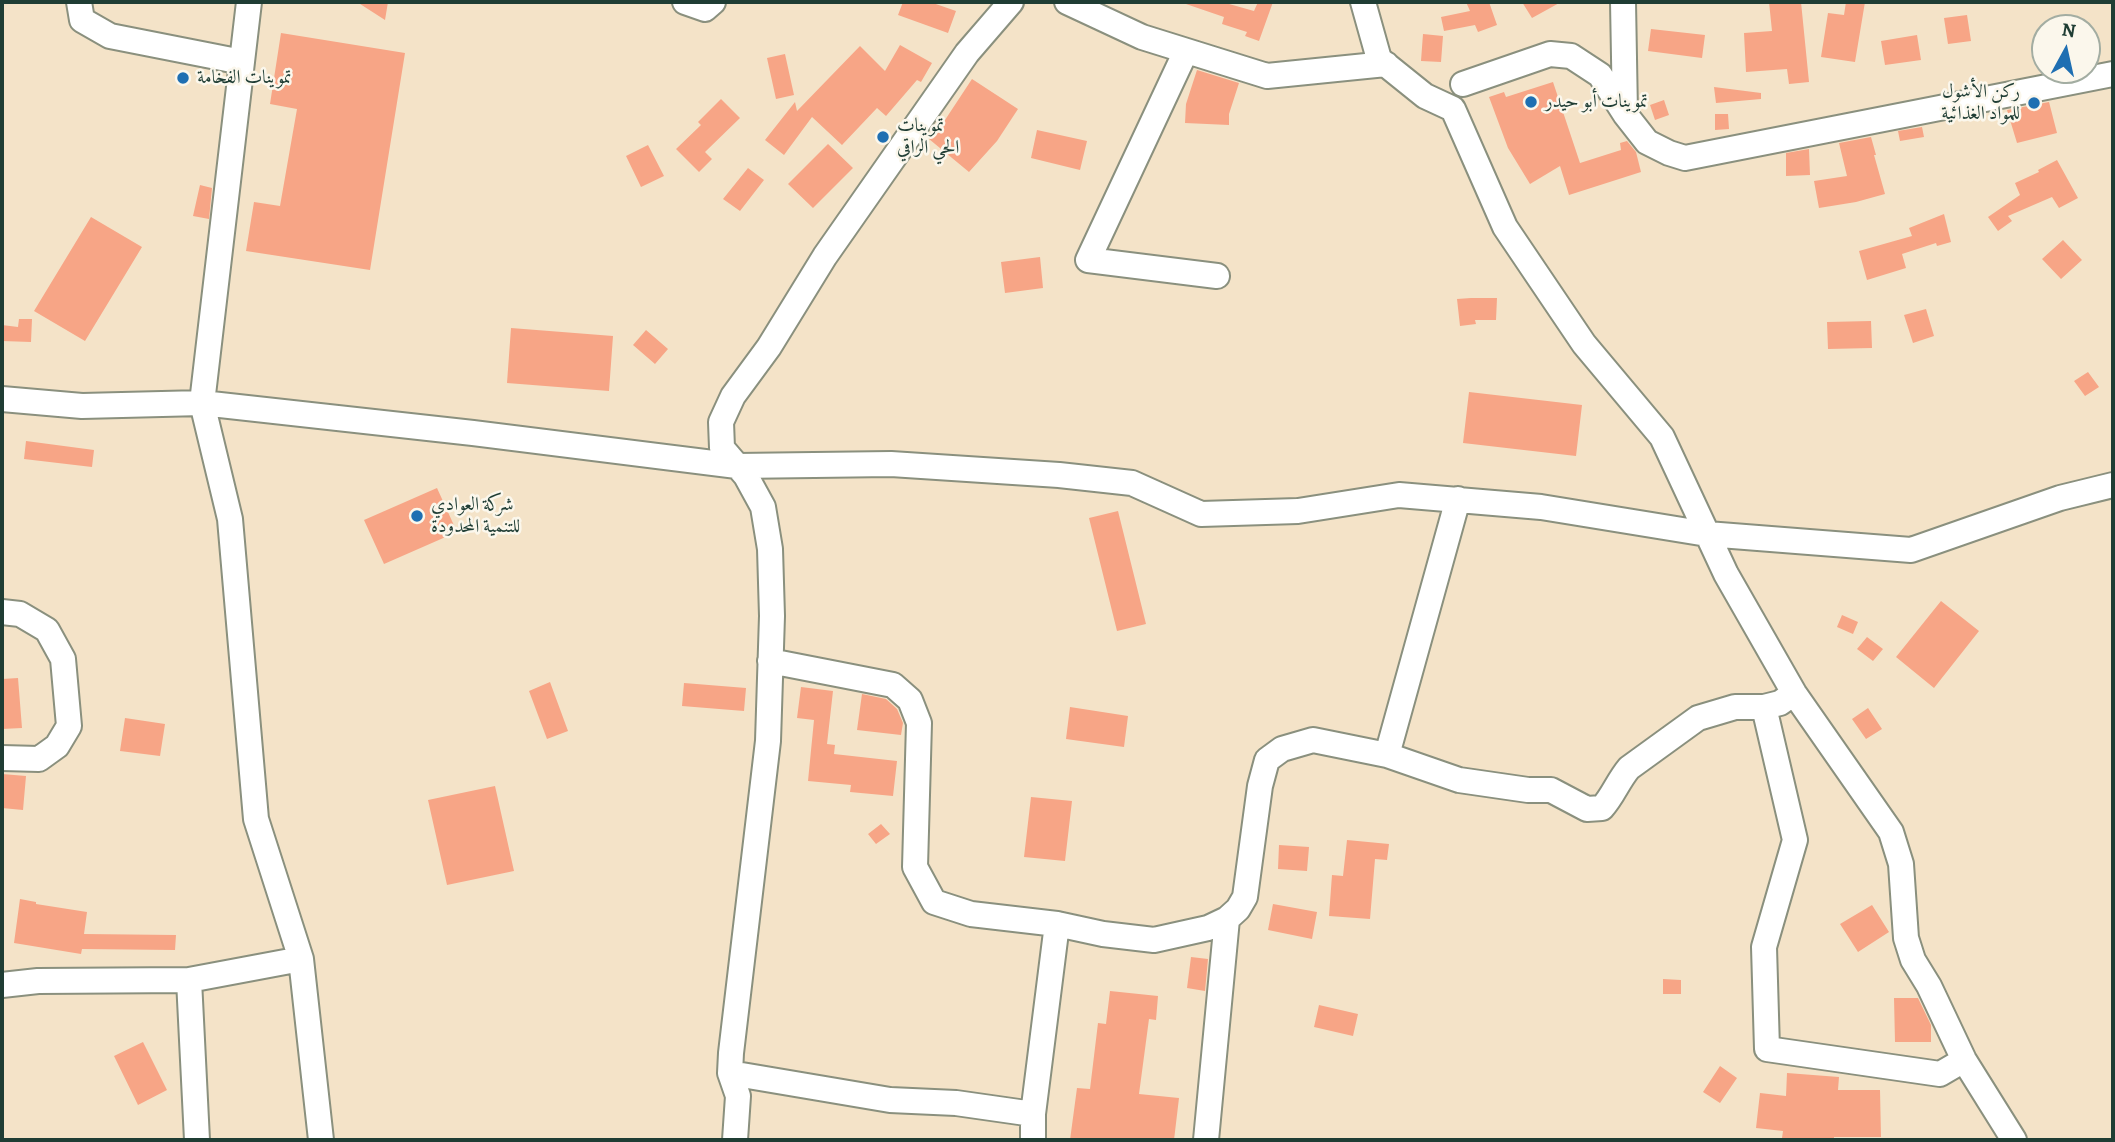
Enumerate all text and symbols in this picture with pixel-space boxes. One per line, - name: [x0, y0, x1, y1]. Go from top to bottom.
- north arrow: [2031, 14, 2101, 84]
- text: N: [2060, 16, 2077, 44]
- place label: تموينات الفخامة: [197, 67, 292, 89]
- marker: تموينات الفخامة: [175, 70, 191, 86]
- place label: ركن الأشول للمواد الغذائية: [1941, 81, 2020, 125]
- place label: تموينات أبو حيدر: [1545, 91, 1648, 113]
- marker: تموينات أبو حيدر: [1523, 94, 1539, 110]
- marker: ركن الأشول للمواد الغذائية: [2026, 95, 2042, 111]
- place label: تموينات الحي الراقي: [897, 115, 959, 159]
- marker: تموينات الحي الراقي: [875, 129, 891, 145]
- place label: شركة العوادي للتنمية المحدودة: [431, 494, 520, 538]
- marker: شركة العوادي للتنمية المحدودة: [409, 508, 425, 524]

